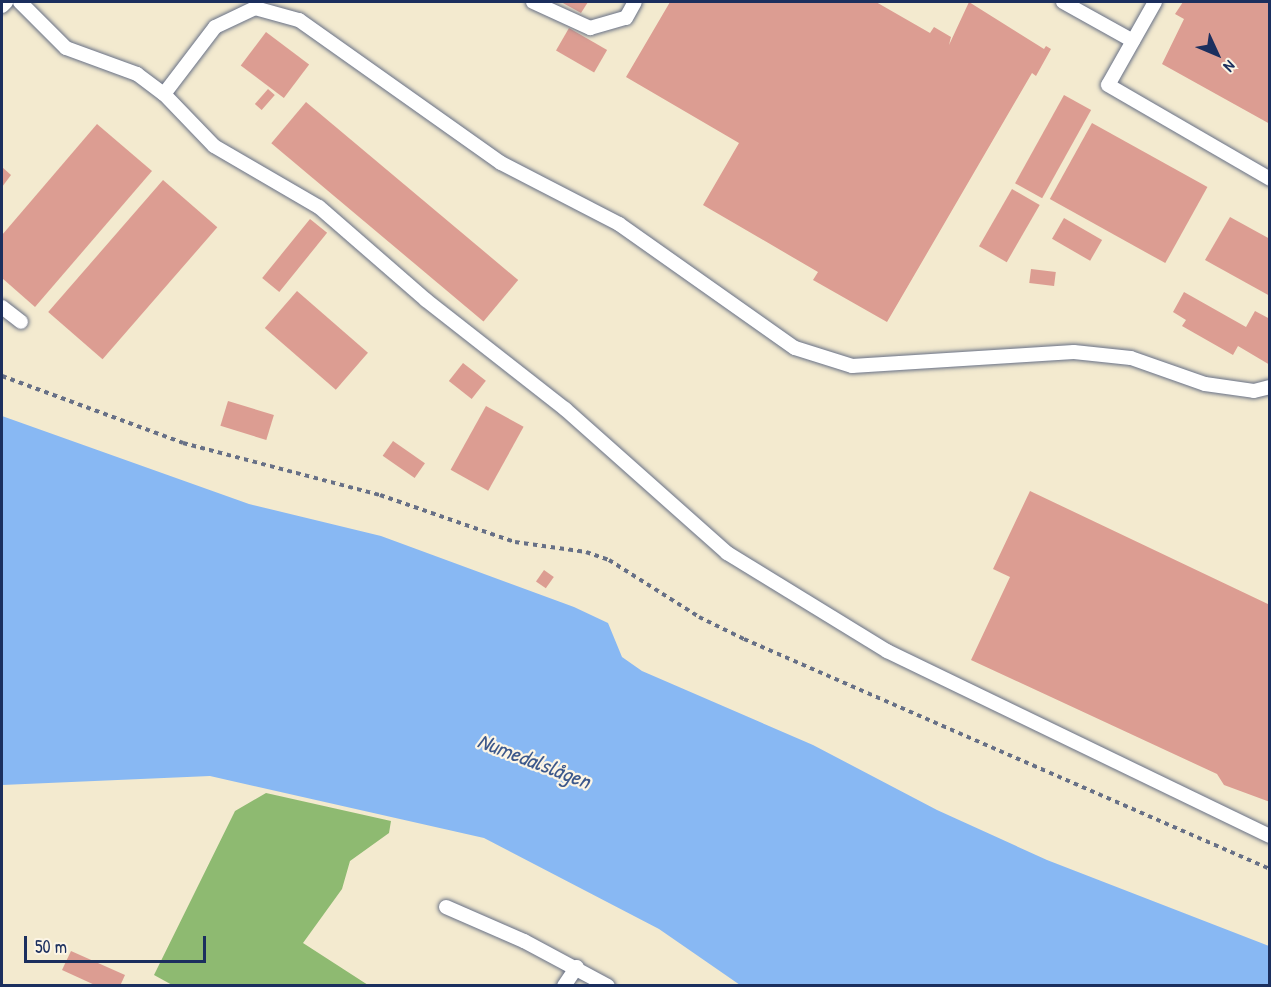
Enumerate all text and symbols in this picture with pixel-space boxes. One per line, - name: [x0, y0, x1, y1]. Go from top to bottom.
- north arrow: [1187, 24, 1247, 84]
- text: N: [1219, 56, 1241, 77]
- water label: Numedalslågen: [474, 727, 594, 795]
- scale bar: [27, 924, 208, 962]
- text: 50 m: [35, 934, 67, 959]

